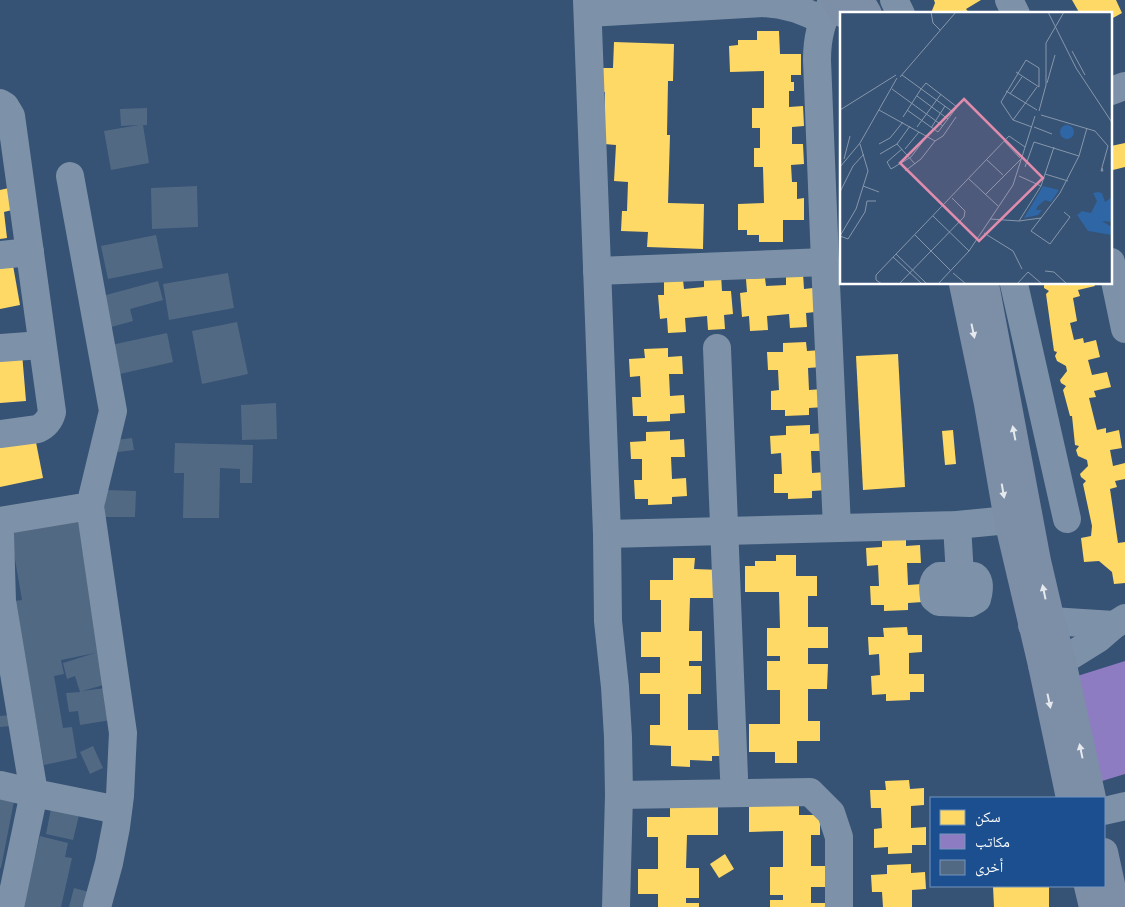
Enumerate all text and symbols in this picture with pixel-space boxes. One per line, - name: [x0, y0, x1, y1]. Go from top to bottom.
- inset map: [840, 12, 1112, 285]
- one-way arrow: [969, 324, 977, 339]
- one-way arrow: [1009, 424, 1017, 440]
- one-way arrow: [1000, 483, 1008, 499]
- one-way arrow: [1040, 585, 1048, 600]
- one-way arrow: [1045, 694, 1053, 709]
- one-way arrow: [1077, 742, 1085, 758]
- legend: [930, 797, 1105, 887]
- text: سكن: [975, 807, 1001, 827]
- text: مكاتب: [975, 832, 1010, 851]
- text: أخرى: [975, 857, 1004, 877]

